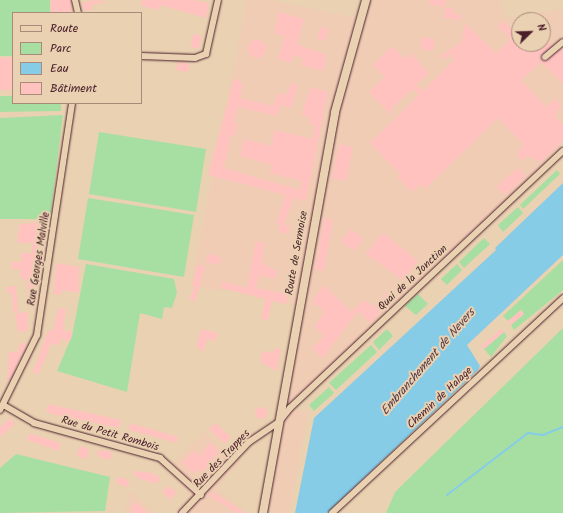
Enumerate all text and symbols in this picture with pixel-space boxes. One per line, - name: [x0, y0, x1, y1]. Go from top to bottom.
- legend: [12, 12, 142, 104]
- north arrow: [511, 12, 551, 52]
- text: Route: [50, 19, 78, 38]
- text: N: [531, 21, 551, 34]
- text: Parc: [50, 39, 71, 58]
- text: Eau: [50, 59, 68, 78]
- text: Bâtiment: [50, 79, 97, 98]
- street label: Route de Sermoise: [283, 210, 311, 296]
- street label: Rue Georges Malville: [25, 211, 53, 307]
- street label: Quai de la Jonction: [375, 242, 451, 314]
- water label: Embranchement de Nevers: [378, 306, 478, 418]
- street label: Chemin de Halage: [405, 364, 475, 432]
- street label: Rue du Petit Rombois: [60, 414, 160, 454]
- street label: Rue des Trappes: [191, 427, 253, 491]

